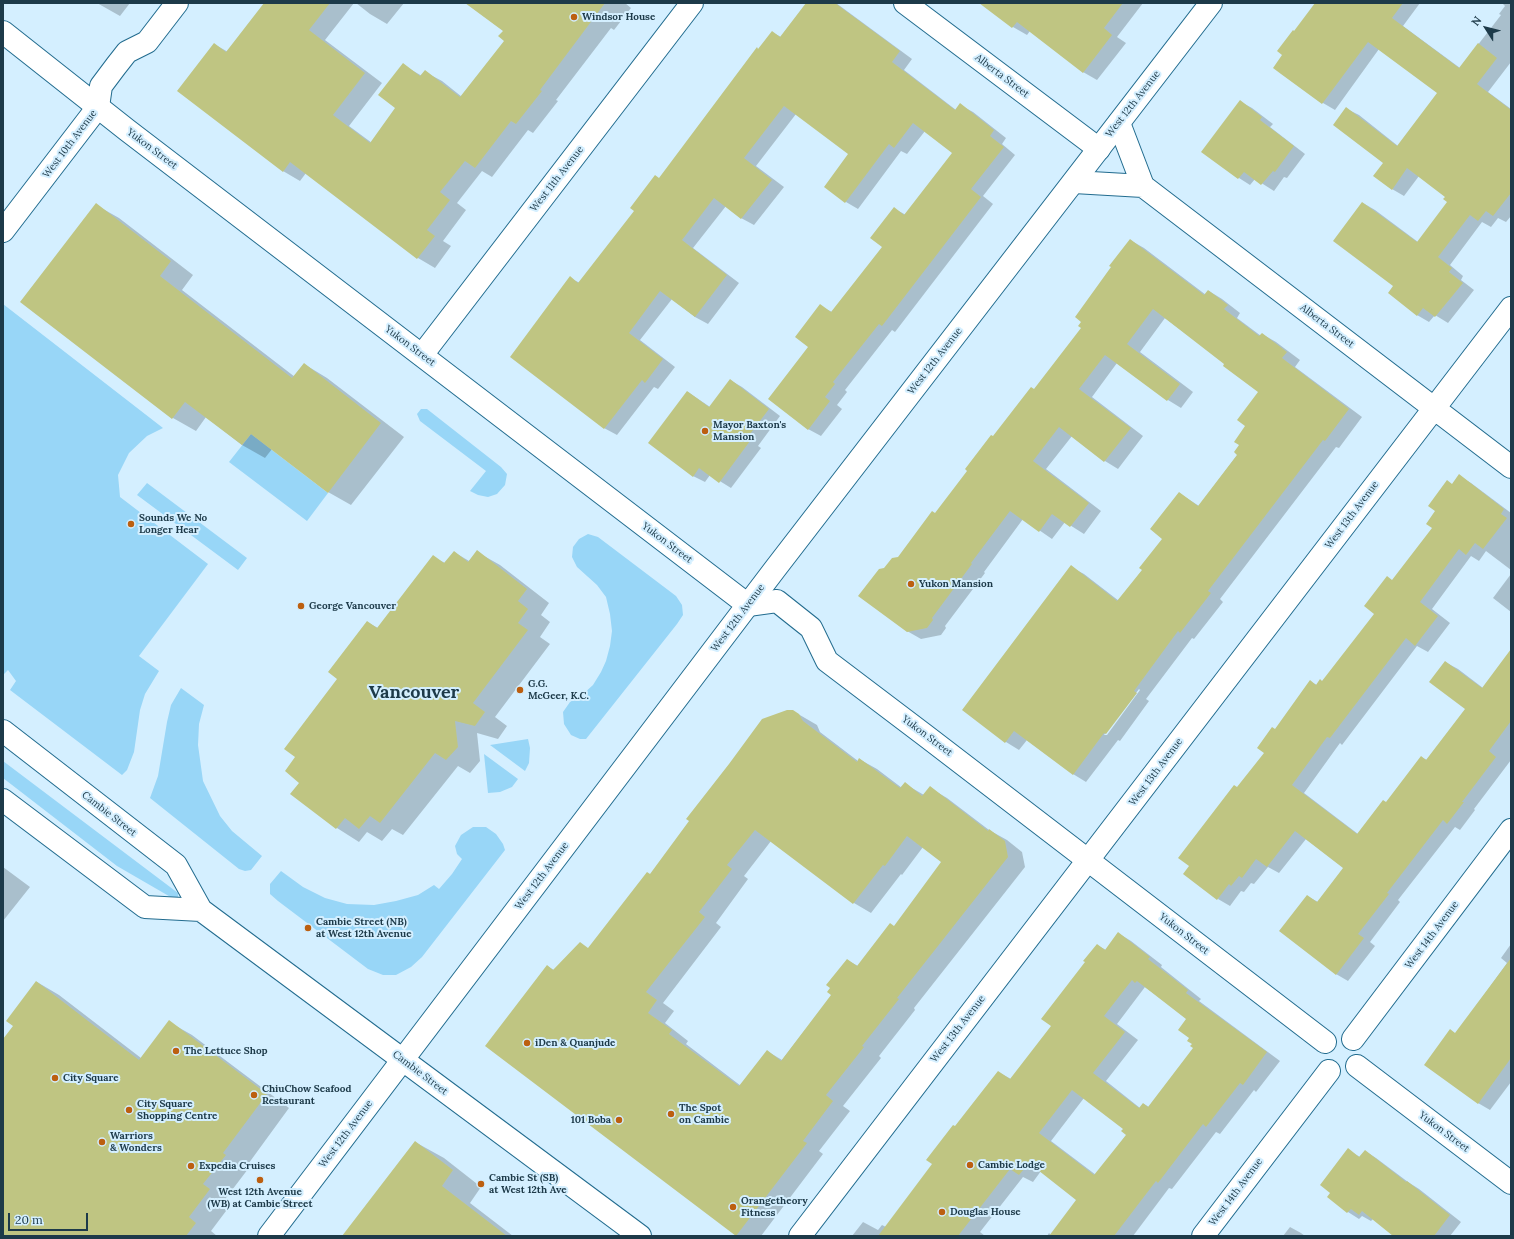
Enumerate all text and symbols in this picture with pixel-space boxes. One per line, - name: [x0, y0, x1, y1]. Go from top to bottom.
- north arrow: [1466, 8, 1506, 48]
- place label: Windsor House: [582, 11, 655, 23]
- marker: Windsor House: [569, 12, 579, 22]
- text: N: [1468, 13, 1484, 29]
- street label: Alberta Street: [973, 52, 1031, 100]
- street label: West 12th Avenue: [1103, 68, 1163, 140]
- street label: West 10th Avenue: [40, 107, 100, 181]
- street label: Yukon Street: [124, 126, 180, 172]
- street label: West 11th Avenue: [528, 144, 586, 214]
- street label: Alberta Street: [1298, 302, 1356, 350]
- street label: Yukon Street: [382, 323, 438, 369]
- street label: West 12th Avenue: [905, 325, 965, 397]
- place label: Mayor Baxton's Mansion: [713, 419, 786, 442]
- marker: Mayor Baxton's Mansion: [700, 426, 710, 436]
- street label: West 13th Avenue: [1323, 479, 1381, 551]
- place label: Sounds We No Longer Hear: [139, 512, 207, 536]
- marker: Sounds We No Longer Hear: [126, 519, 136, 529]
- street label: Yukon Street: [639, 520, 695, 566]
- place label: Yukon Mansion: [919, 578, 993, 590]
- marker: Yukon Mansion: [906, 579, 916, 589]
- street label: West 12th Avenue: [709, 582, 767, 654]
- place label: George Vancouver: [309, 600, 396, 612]
- marker: George Vancouver: [296, 601, 306, 611]
- place label: G.G. McGeer, K.C.: [528, 678, 589, 702]
- district label: Vancouver: [369, 682, 459, 704]
- marker: G.G. McGeer, K.C.: [515, 685, 525, 695]
- street label: Yukon Street: [899, 713, 955, 759]
- street label: West 13th Avenue: [1127, 736, 1185, 808]
- street label: Cambie Street: [79, 789, 139, 839]
- street label: West 12th Avenue: [513, 840, 571, 912]
- street label: West 14th Avenue: [1403, 899, 1461, 971]
- street label: Yukon Street: [1157, 911, 1211, 957]
- place label: Cambie Street (NB) at West 12th Avenue: [316, 916, 412, 940]
- marker: Cambie Street (NB) at West 12th Avenue: [303, 923, 313, 933]
- street label: West 13th Avenue: [928, 993, 988, 1065]
- place label: iDen & Quanjude: [535, 1037, 615, 1049]
- marker: iDen & Quanjude: [522, 1038, 532, 1048]
- place label: The Lettuce Shop: [184, 1045, 268, 1057]
- marker: The Lettuce Shop: [171, 1046, 181, 1056]
- street label: Cambie Street: [390, 1048, 450, 1098]
- place label: City Square: [63, 1072, 119, 1084]
- marker: City Square: [50, 1073, 60, 1083]
- place label: ChiuChow Seafood Restaurant: [262, 1083, 351, 1106]
- marker: ChiuChow Seafood Restaurant: [249, 1090, 259, 1100]
- place label: City Square Shopping Centre: [137, 1098, 217, 1122]
- street label: West 12th Avenue: [317, 1098, 375, 1170]
- place label: The Spot on Cambie: [679, 1102, 729, 1126]
- marker: City Square Shopping Centre: [124, 1105, 134, 1115]
- marker: The Spot on Cambie: [666, 1109, 676, 1119]
- street label: Yukon Street: [1416, 1109, 1472, 1155]
- place label: 101 Boba: [571, 1114, 611, 1126]
- marker: 101 Boba: [614, 1115, 624, 1125]
- place label: Warriors & Wonders: [110, 1130, 162, 1154]
- marker: Warriors & Wonders: [97, 1137, 107, 1147]
- street label: West 14th Avenue: [1207, 1156, 1265, 1228]
- place label: Cambie Lodge: [978, 1159, 1045, 1171]
- place label: Expedia Cruises: [199, 1160, 275, 1172]
- marker: Cambie Lodge: [965, 1160, 975, 1170]
- marker: Expedia Cruises: [186, 1161, 196, 1171]
- place label: Cambie St (SB) at West 12th Ave: [489, 1172, 567, 1196]
- marker: West 12th Avenue (WB) at Cambie Street: [255, 1175, 265, 1185]
- marker: Cambie St (SB) at West 12th Ave: [476, 1179, 486, 1189]
- place label: West 12th Avenue (WB) at Cambie Street: [207, 1186, 313, 1210]
- place label: Orangetheory Fitness: [741, 1195, 808, 1218]
- marker: Orangetheory Fitness: [728, 1202, 738, 1212]
- scale bar: [10, 1205, 90, 1231]
- place label: Douglas House: [950, 1206, 1021, 1218]
- marker: Douglas House: [937, 1207, 947, 1217]
- text: 20 m: [15, 1212, 43, 1227]

